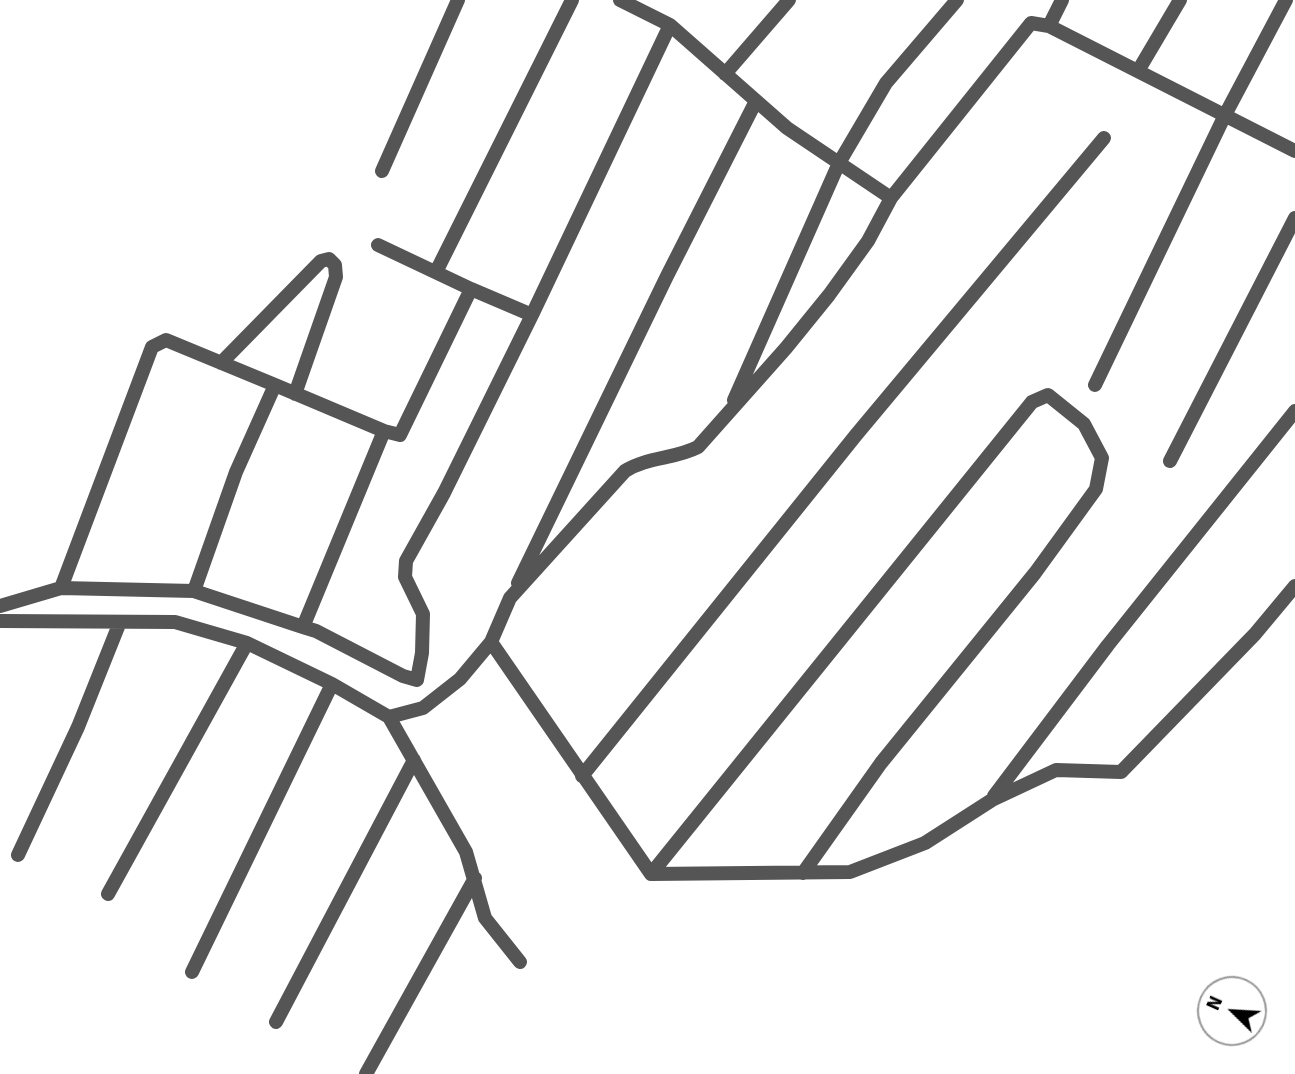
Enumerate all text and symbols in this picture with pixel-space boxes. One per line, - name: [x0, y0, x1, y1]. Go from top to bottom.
- north arrow: [1197, 976, 1267, 1046]
- text: N: [1201, 992, 1228, 1014]

